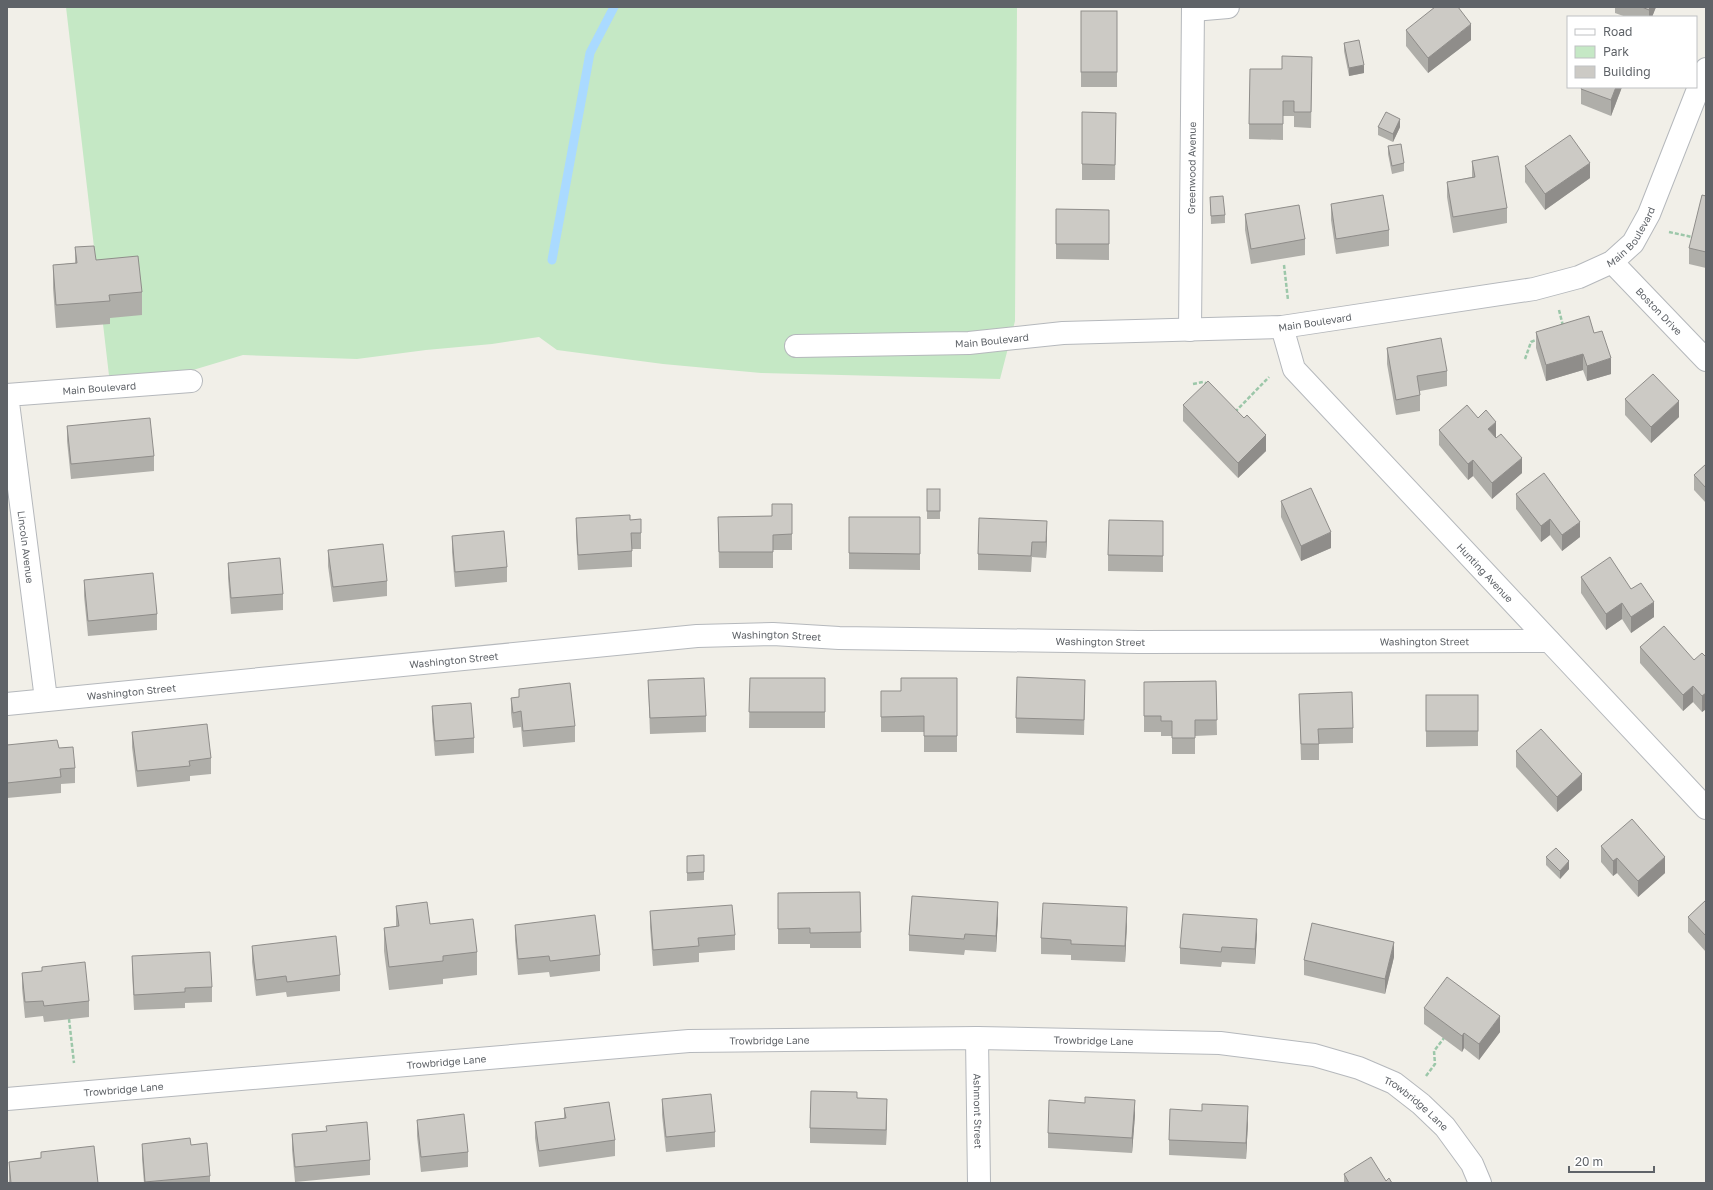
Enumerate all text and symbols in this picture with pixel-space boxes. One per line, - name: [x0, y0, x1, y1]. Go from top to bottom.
- legend: [1567, 16, 1697, 88]
- text: Road: [1603, 24, 1632, 39]
- text: Park: [1603, 44, 1629, 59]
- text: Building: [1603, 64, 1651, 79]
- street label: Greenwood Avenue: [1185, 121, 1198, 214]
- street label: Main Boulevard: [1605, 205, 1657, 270]
- street label: Boston Drive: [1633, 285, 1685, 338]
- street label: Main Boulevard: [1277, 311, 1352, 333]
- street label: Main Boulevard: [955, 331, 1029, 349]
- street label: Main Boulevard: [62, 379, 137, 397]
- street label: Lincoln Avenue: [16, 510, 36, 584]
- street label: Hunting Avenue: [1455, 541, 1516, 605]
- street label: Washington Street: [732, 628, 822, 643]
- street label: Washington Street: [1056, 635, 1145, 648]
- street label: Washington Street: [1380, 635, 1469, 647]
- street label: Washington Street: [409, 650, 499, 670]
- street label: Washington Street: [86, 681, 177, 702]
- street label: Trowbridge Lane: [729, 1034, 810, 1047]
- street label: Trowbridge Lane: [1053, 1034, 1134, 1047]
- street label: Trowbridge Lane: [406, 1052, 487, 1071]
- street label: Ashmont Street: [971, 1073, 985, 1149]
- street label: Trowbridge Lane: [1382, 1073, 1451, 1133]
- street label: Trowbridge Lane: [83, 1080, 164, 1098]
- scale bar: [1569, 1148, 1654, 1174]
- text: 20 m: [1575, 1154, 1603, 1169]

